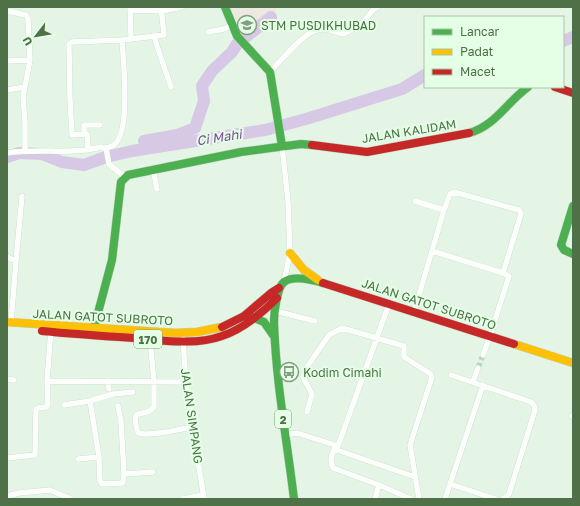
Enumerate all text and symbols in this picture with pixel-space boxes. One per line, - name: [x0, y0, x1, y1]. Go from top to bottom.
- school or university icon: STM PUSDIKHUBAD: [236, 14, 258, 36]
- north arrow: [16, 16, 56, 56]
- legend: [424, 16, 564, 88]
- place label: STM PUSDIKHUBAD: [261, 18, 376, 33]
- text: Lancar: [460, 24, 499, 39]
- text: U: [19, 35, 35, 48]
- text: Padat: [460, 44, 494, 59]
- text: Macet: [460, 64, 496, 79]
- street label: JALAN KALIDAM: [361, 116, 457, 146]
- water label: Ci Mahi: [195, 125, 244, 148]
- street label: JALAN GATOT SUBROTO: [360, 275, 498, 333]
- street label: JALAN GATOT SUBROTO: [32, 306, 174, 328]
- road number: 170: [134, 330, 162, 348]
- bus stop icon: Kodim Cimahi: [278, 361, 300, 383]
- place label: Kodim Cimahi: [303, 365, 382, 380]
- street label: JALAN SIMPANG: [178, 367, 206, 465]
- road number: 2: [275, 410, 291, 428]

